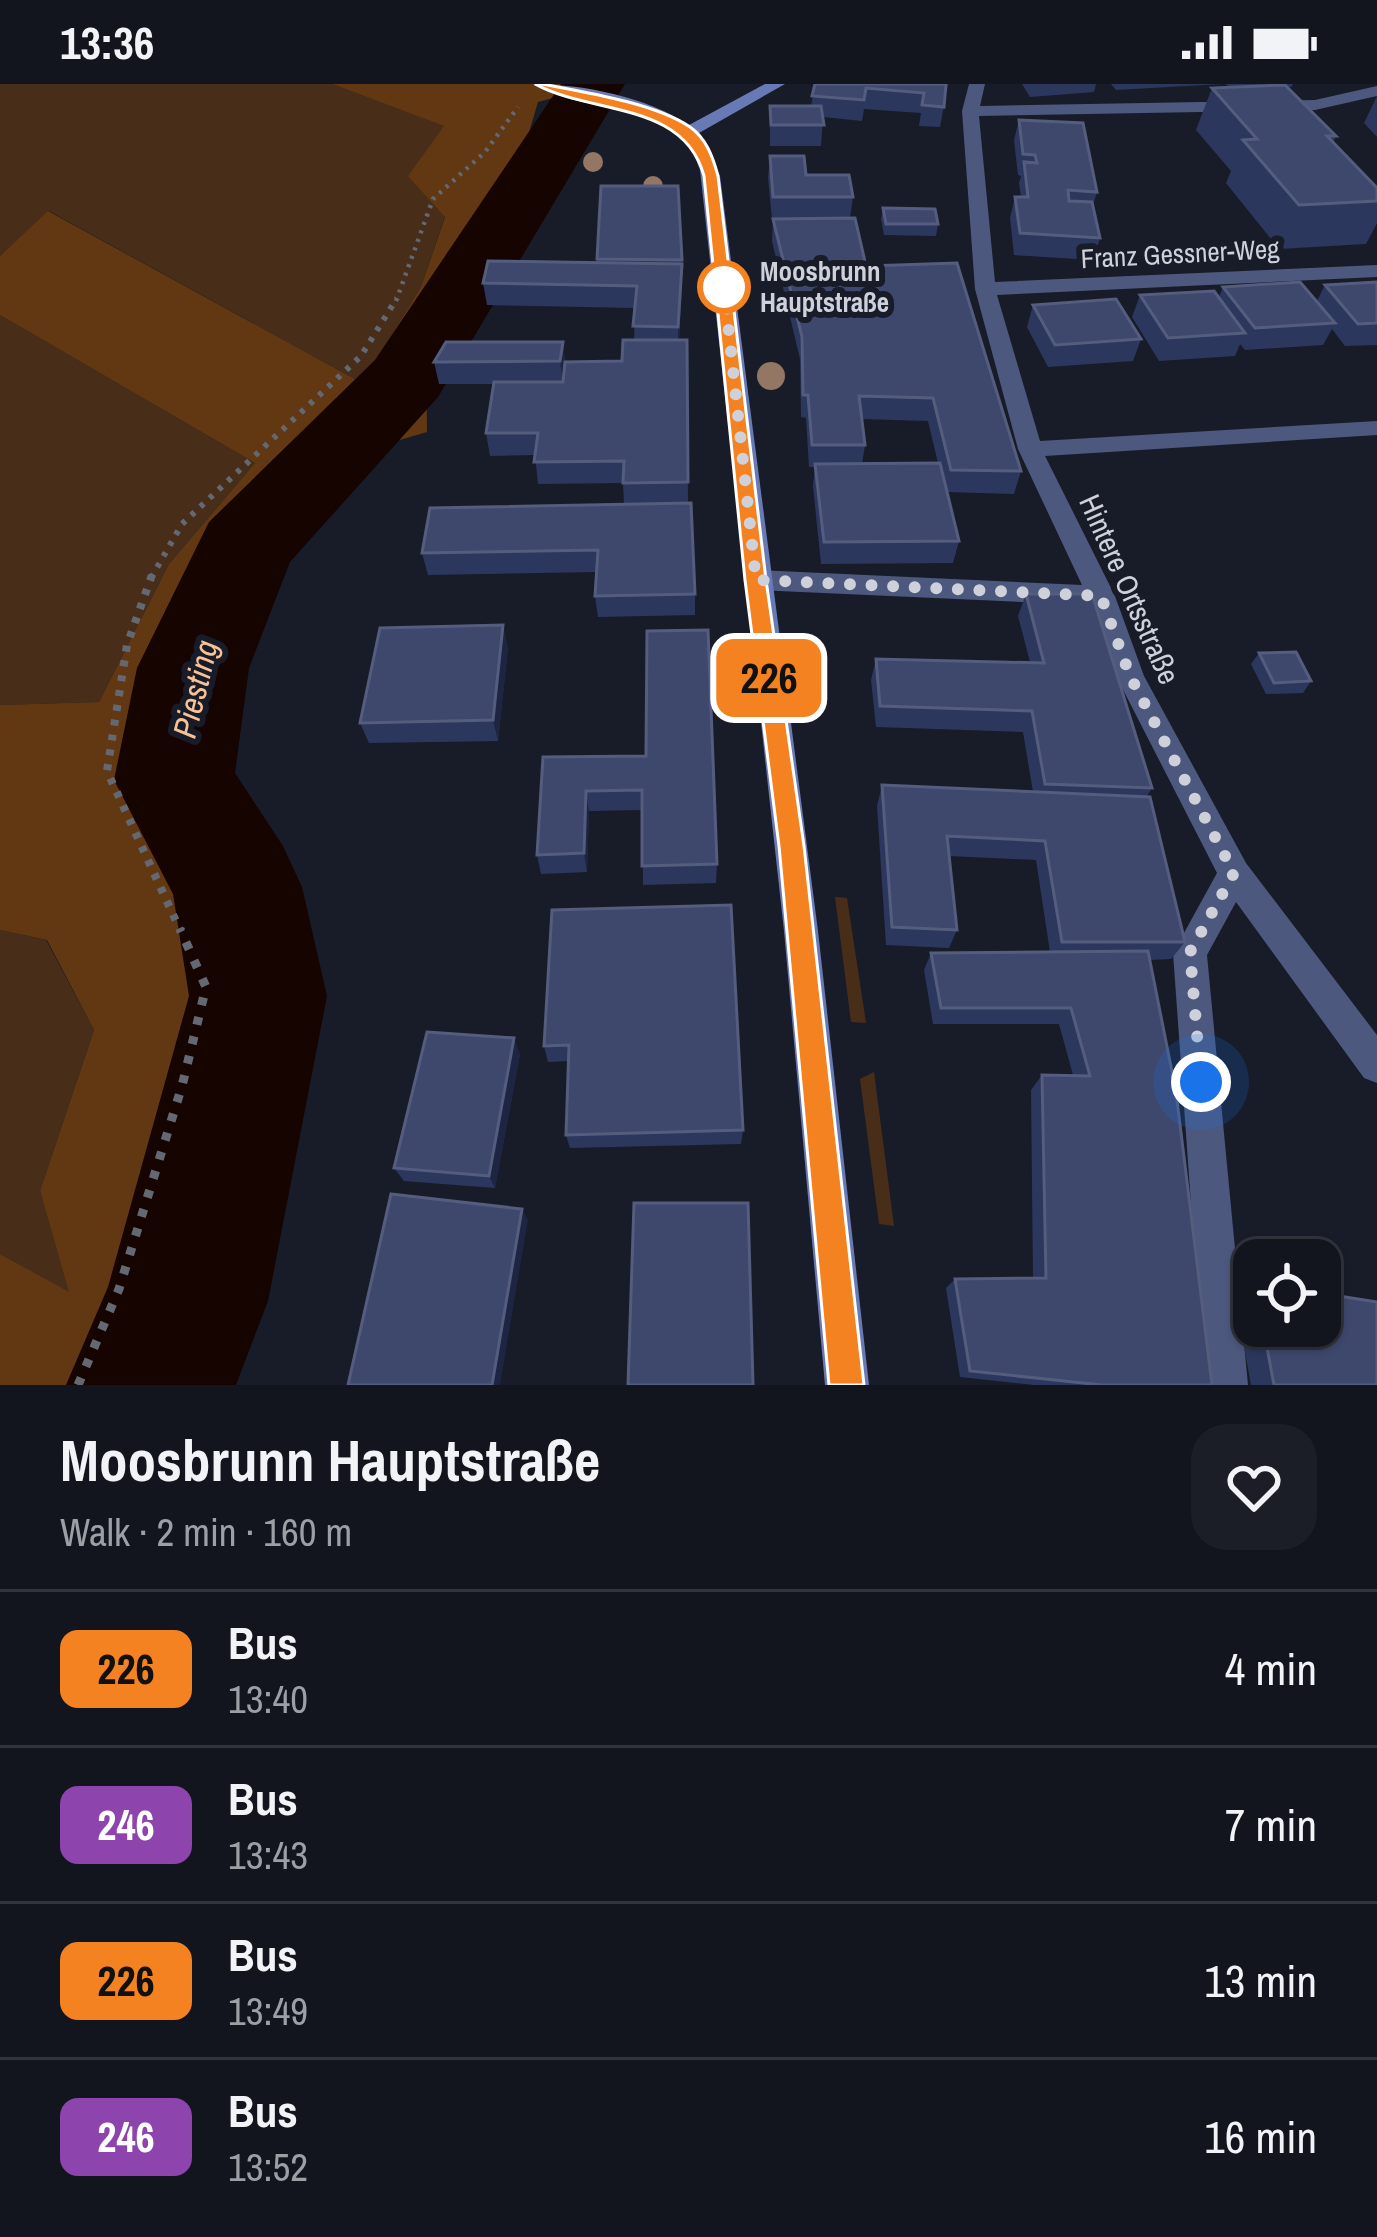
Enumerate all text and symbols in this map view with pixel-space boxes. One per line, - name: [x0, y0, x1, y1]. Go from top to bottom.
- text: 13:36: [60, 12, 154, 73]
- street label: Franz Gessner-Weg: [1080, 230, 1281, 276]
- place label: Moosbrunn Hauptstraße: [760, 253, 889, 320]
- marker: Moosbrunn Hauptstraße: [699, 262, 749, 312]
- street label: Hintere Ortsstraße: [1070, 488, 1190, 690]
- water label: Piesting: [162, 635, 228, 743]
- line badge: 226: [700, 639, 838, 717]
- text: 226: [740, 650, 798, 706]
- your location: [1171, 1052, 1231, 1112]
- map controls: [1233, 1239, 1341, 1347]
- button: locate: [1233, 1239, 1341, 1347]
- text: Moosbrunn Hauptstraße: [60, 1422, 600, 1499]
- button: heart: [1191, 1424, 1317, 1550]
- text: Walk · 2 min · 160 m: [60, 1506, 352, 1558]
- text: Bus: [228, 1612, 298, 1673]
- text: 4 min: [1225, 1638, 1317, 1699]
- text: 226: [97, 1641, 155, 1697]
- text: 13:40: [228, 1673, 308, 1725]
- text: Bus: [228, 1768, 298, 1829]
- text: 7 min: [1225, 1794, 1317, 1855]
- text: 246: [97, 1797, 155, 1853]
- text: 13:43: [228, 1829, 308, 1881]
- text: Bus: [228, 1924, 298, 1985]
- text: 13 min: [1204, 1950, 1317, 2011]
- text: 226: [97, 1953, 155, 2009]
- text: 13:49: [228, 1985, 308, 2037]
- text: Bus: [228, 2080, 298, 2141]
- text: 16 min: [1204, 2106, 1317, 2167]
- text: 246: [97, 2109, 155, 2165]
- text: 13:52: [228, 2141, 308, 2193]

